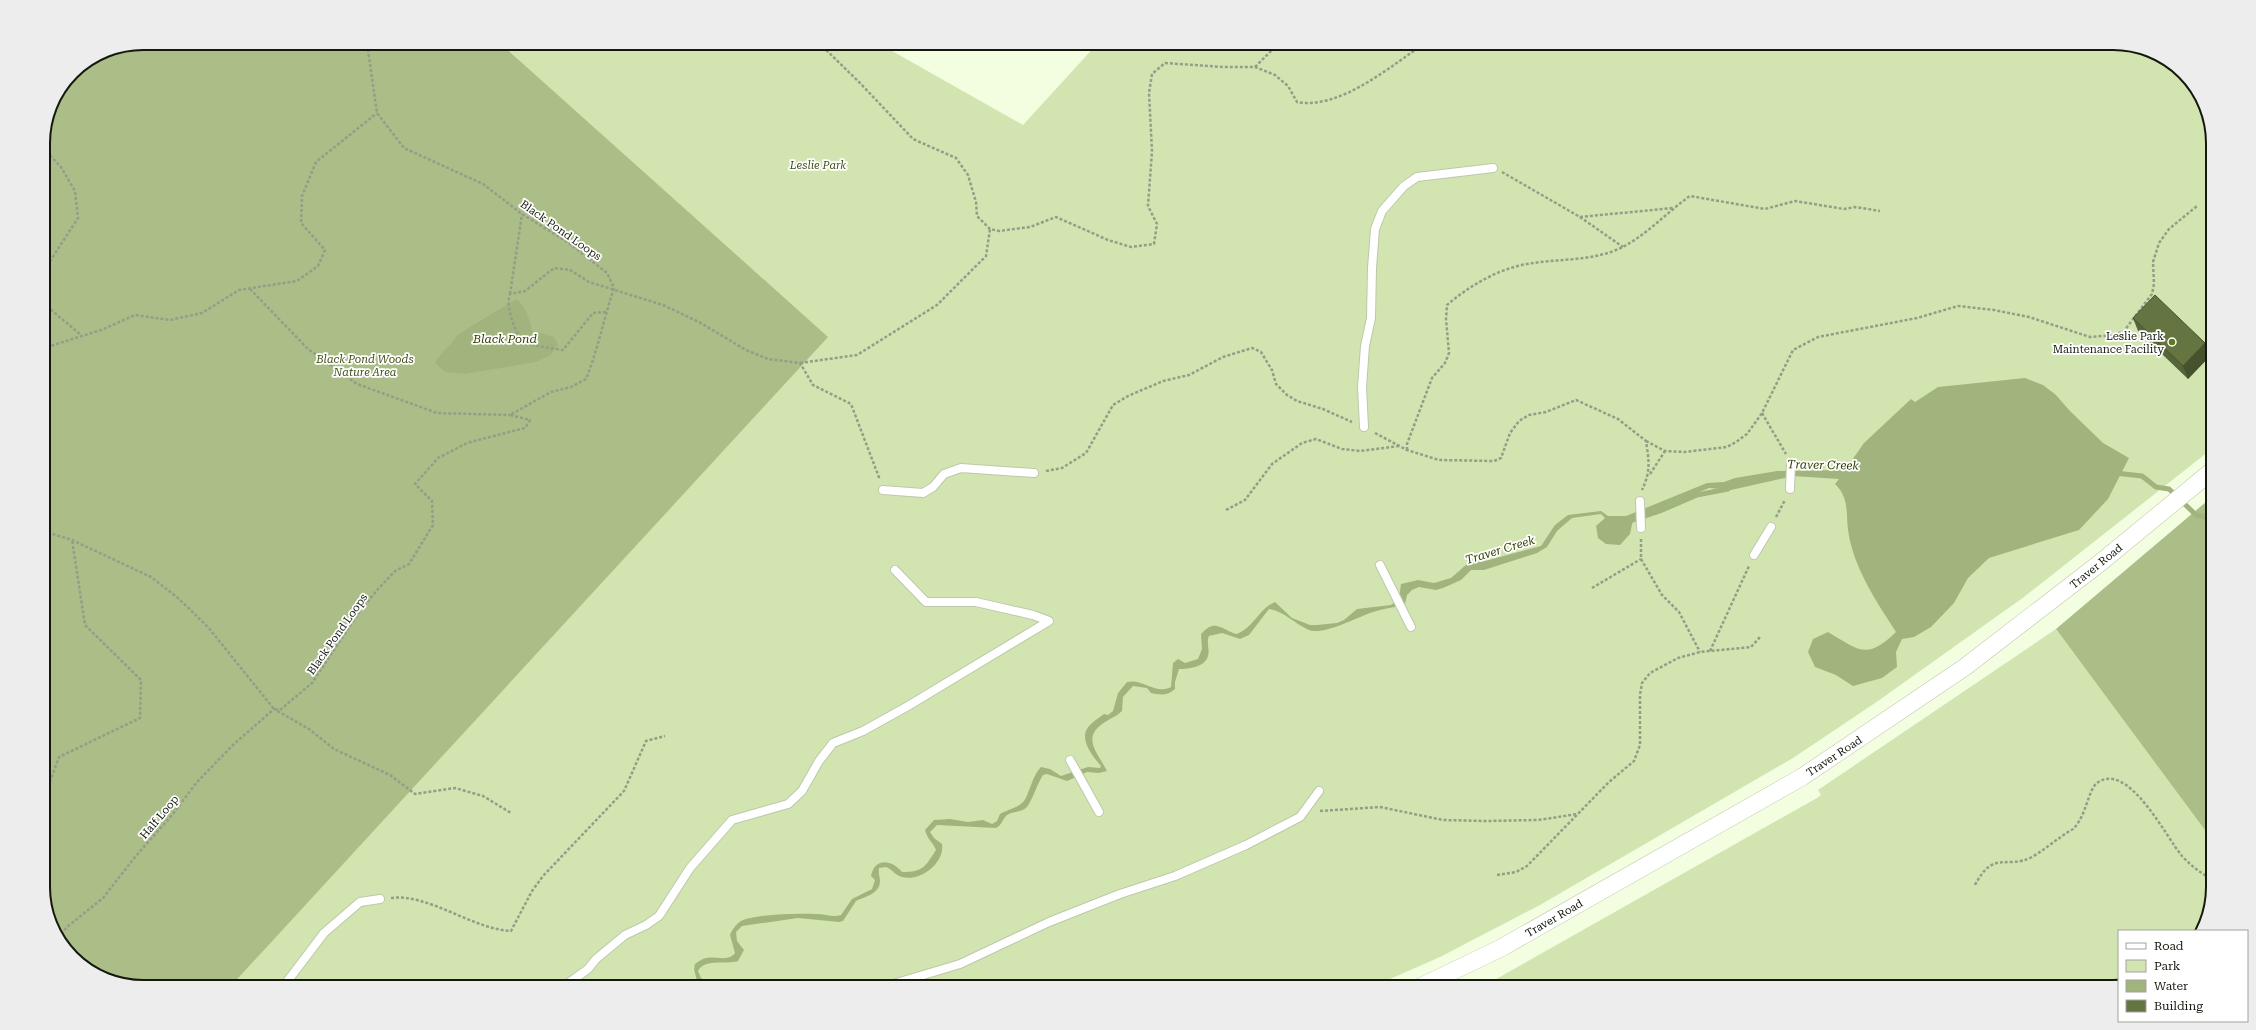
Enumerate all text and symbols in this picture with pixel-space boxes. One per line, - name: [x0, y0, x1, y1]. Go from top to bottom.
- park label: Leslie Park: [789, 159, 846, 172]
- street label: Black Pond Loops: [518, 198, 604, 263]
- place label: Leslie Park Maintenance Facility: [2053, 330, 2164, 356]
- water label: Black Pond: [472, 332, 537, 346]
- marker: Leslie Park Maintenance Facility: [2167, 337, 2177, 347]
- park label: Black Pond Woods Nature Area: [315, 353, 414, 379]
- water label: Traver Creek: [1787, 457, 1860, 473]
- water label: Traver Creek: [1464, 533, 1537, 567]
- street label: Traver Road: [2067, 541, 2125, 592]
- street label: Black Pond Loops: [305, 591, 370, 677]
- street label: Traver Road: [1804, 734, 1865, 779]
- street label: Half Loop: [137, 793, 181, 842]
- street label: Traver Road: [1523, 897, 1585, 940]
- legend: [2118, 930, 2248, 1022]
- text: Road: [2154, 939, 2184, 953]
- text: Park: [2154, 959, 2181, 973]
- text: Water: [2154, 979, 2188, 993]
- text: Building: [2154, 999, 2203, 1013]

